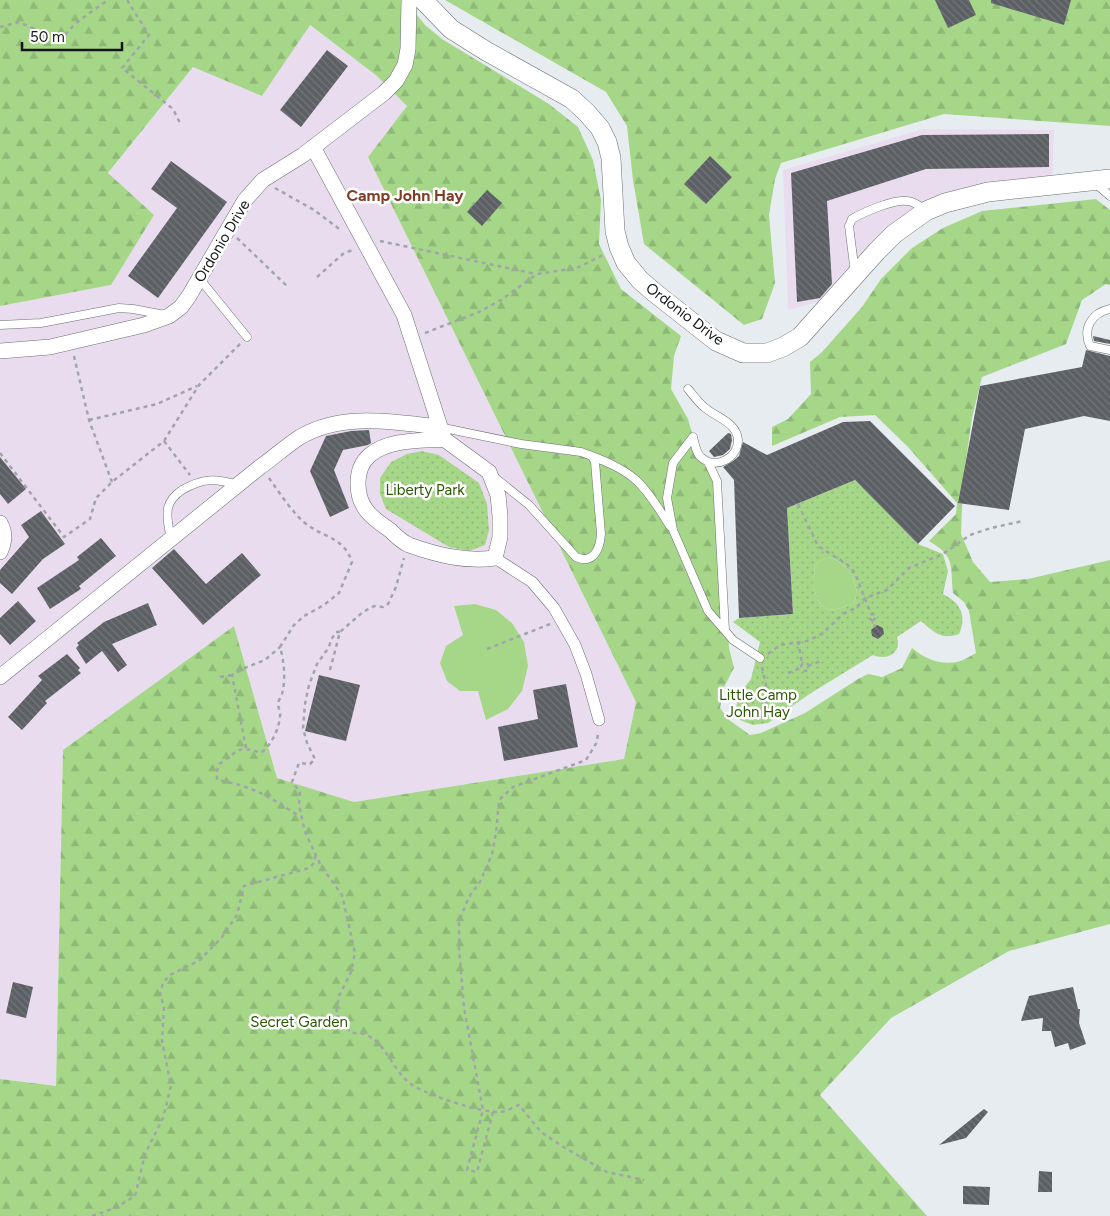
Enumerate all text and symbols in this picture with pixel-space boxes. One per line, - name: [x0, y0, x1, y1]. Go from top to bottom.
- scale bar: [22, 20, 122, 52]
- text: 50 m: [30, 28, 65, 46]
- district label: Camp John Hay: [346, 186, 464, 205]
- street label: Ordonio Drive: [190, 196, 254, 286]
- street label: Ordonio Drive: [642, 279, 728, 349]
- park label: Liberty Park: [385, 481, 465, 499]
- park label: Little Camp John Hay: [719, 686, 797, 721]
- park label: Secret Garden: [250, 1013, 348, 1031]

